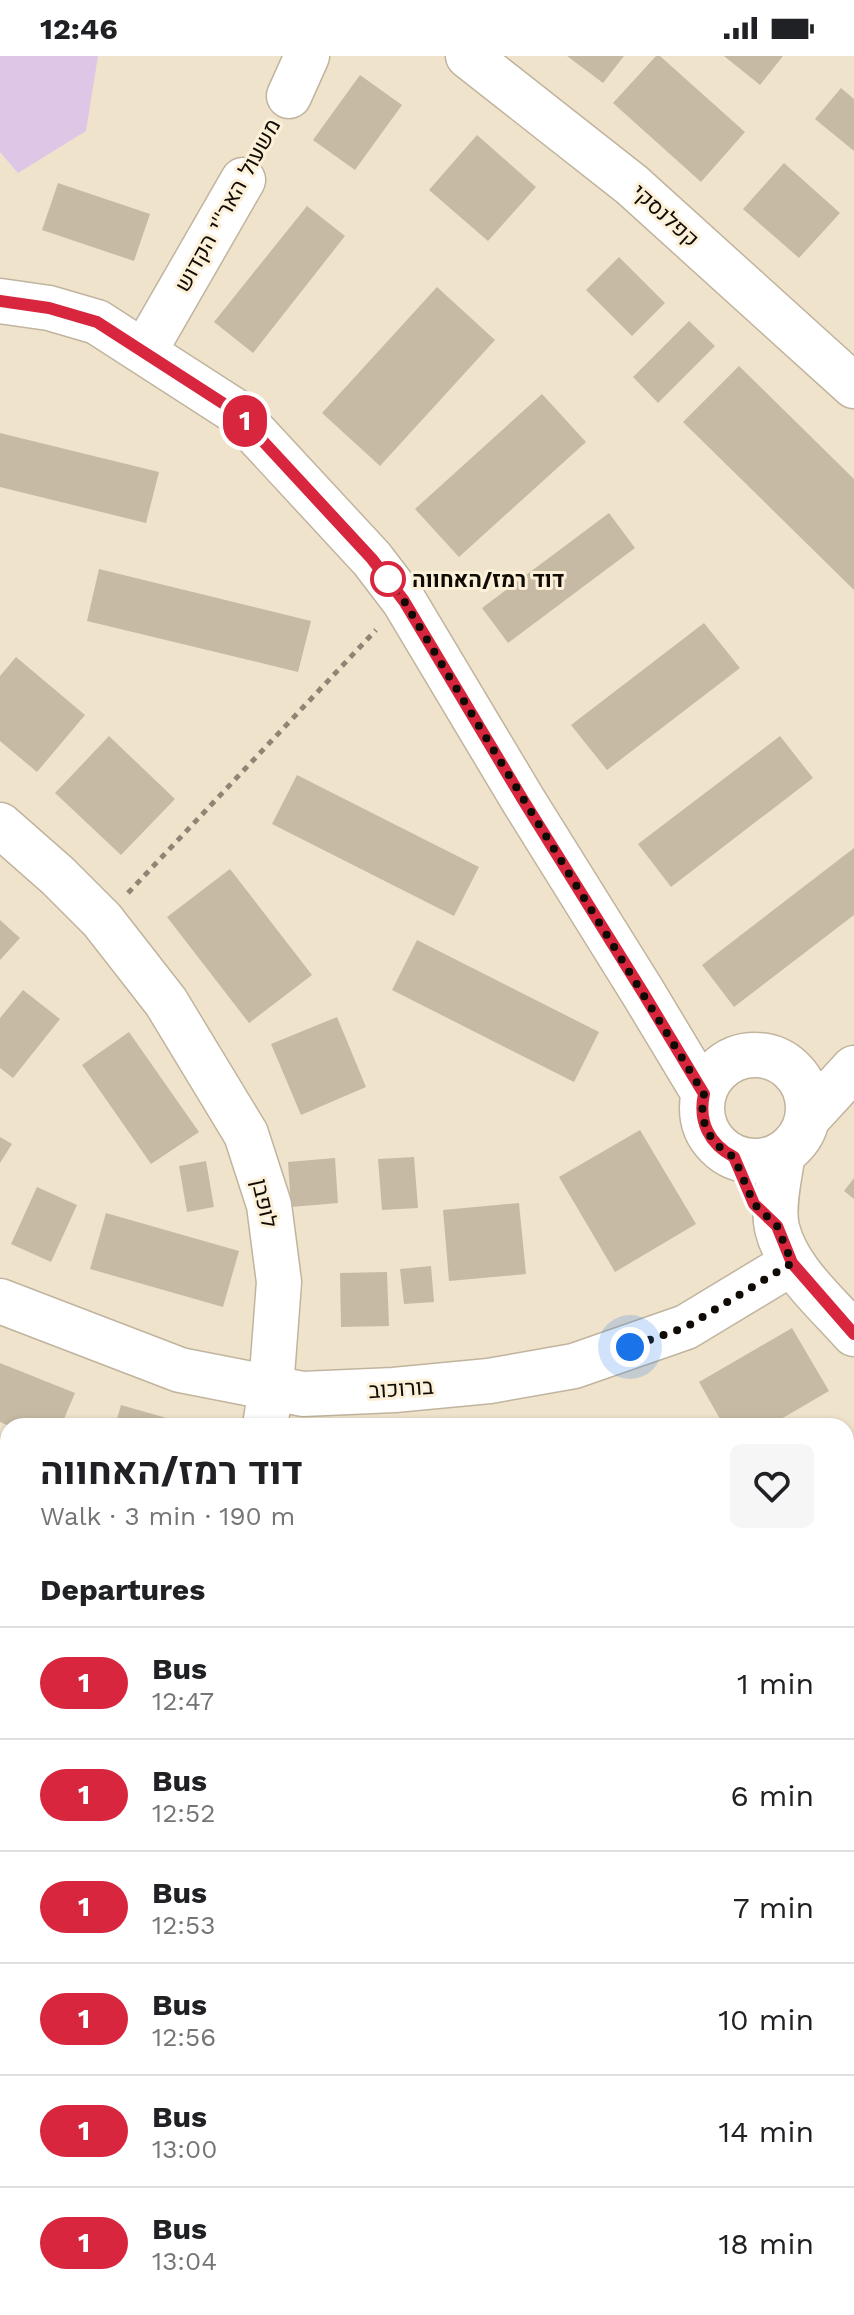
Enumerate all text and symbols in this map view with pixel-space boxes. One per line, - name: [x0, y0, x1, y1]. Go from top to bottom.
- text: 12:46: [40, 11, 118, 46]
- street label: משעול האר''י הקדוש: [170, 114, 285, 296]
- street label: קפלנסקי: [627, 179, 704, 252]
- line badge: 1: [219, 395, 271, 447]
- text: 1: [239, 404, 251, 437]
- marker: דוד רמז/האחווה: [371, 562, 405, 596]
- place label: דוד רמז/האחווה: [412, 567, 564, 592]
- street label: לופבן: [247, 1176, 282, 1230]
- your location: [610, 1327, 650, 1367]
- street label: בורוכוב: [368, 1374, 435, 1403]
- button: heart: [730, 1444, 814, 1528]
- text: דוד רמז/האחווה: [40, 1449, 303, 1493]
- text: Walk · 3 min · 190 m: [40, 1501, 295, 1531]
- text: Departures: [40, 1572, 205, 1607]
- text: Bus: [152, 1651, 207, 1686]
- text: 1: [78, 1666, 90, 1699]
- text: 1 min: [737, 1666, 814, 1701]
- text: 12:47: [152, 1686, 214, 1716]
- text: Bus: [152, 1763, 207, 1798]
- text: 1: [78, 1778, 90, 1811]
- text: 6 min: [730, 1778, 814, 1813]
- text: 12:52: [152, 1798, 215, 1828]
- text: Bus: [152, 1875, 207, 1910]
- text: 1: [78, 1890, 90, 1923]
- text: 7 min: [733, 1890, 814, 1925]
- text: 12:53: [152, 1910, 215, 1940]
- text: Bus: [152, 1987, 207, 2022]
- text: 1: [78, 2002, 90, 2035]
- text: 10 min: [718, 2002, 814, 2037]
- text: 12:56: [152, 2022, 216, 2052]
- text: Bus: [152, 2099, 207, 2134]
- text: 1: [78, 2114, 90, 2147]
- text: 14 min: [719, 2114, 814, 2149]
- text: 13:00: [152, 2134, 217, 2164]
- text: Bus: [152, 2211, 207, 2246]
- text: 1: [78, 2226, 90, 2259]
- text: 18 min: [718, 2226, 814, 2261]
- text: 13:04: [152, 2246, 217, 2276]

